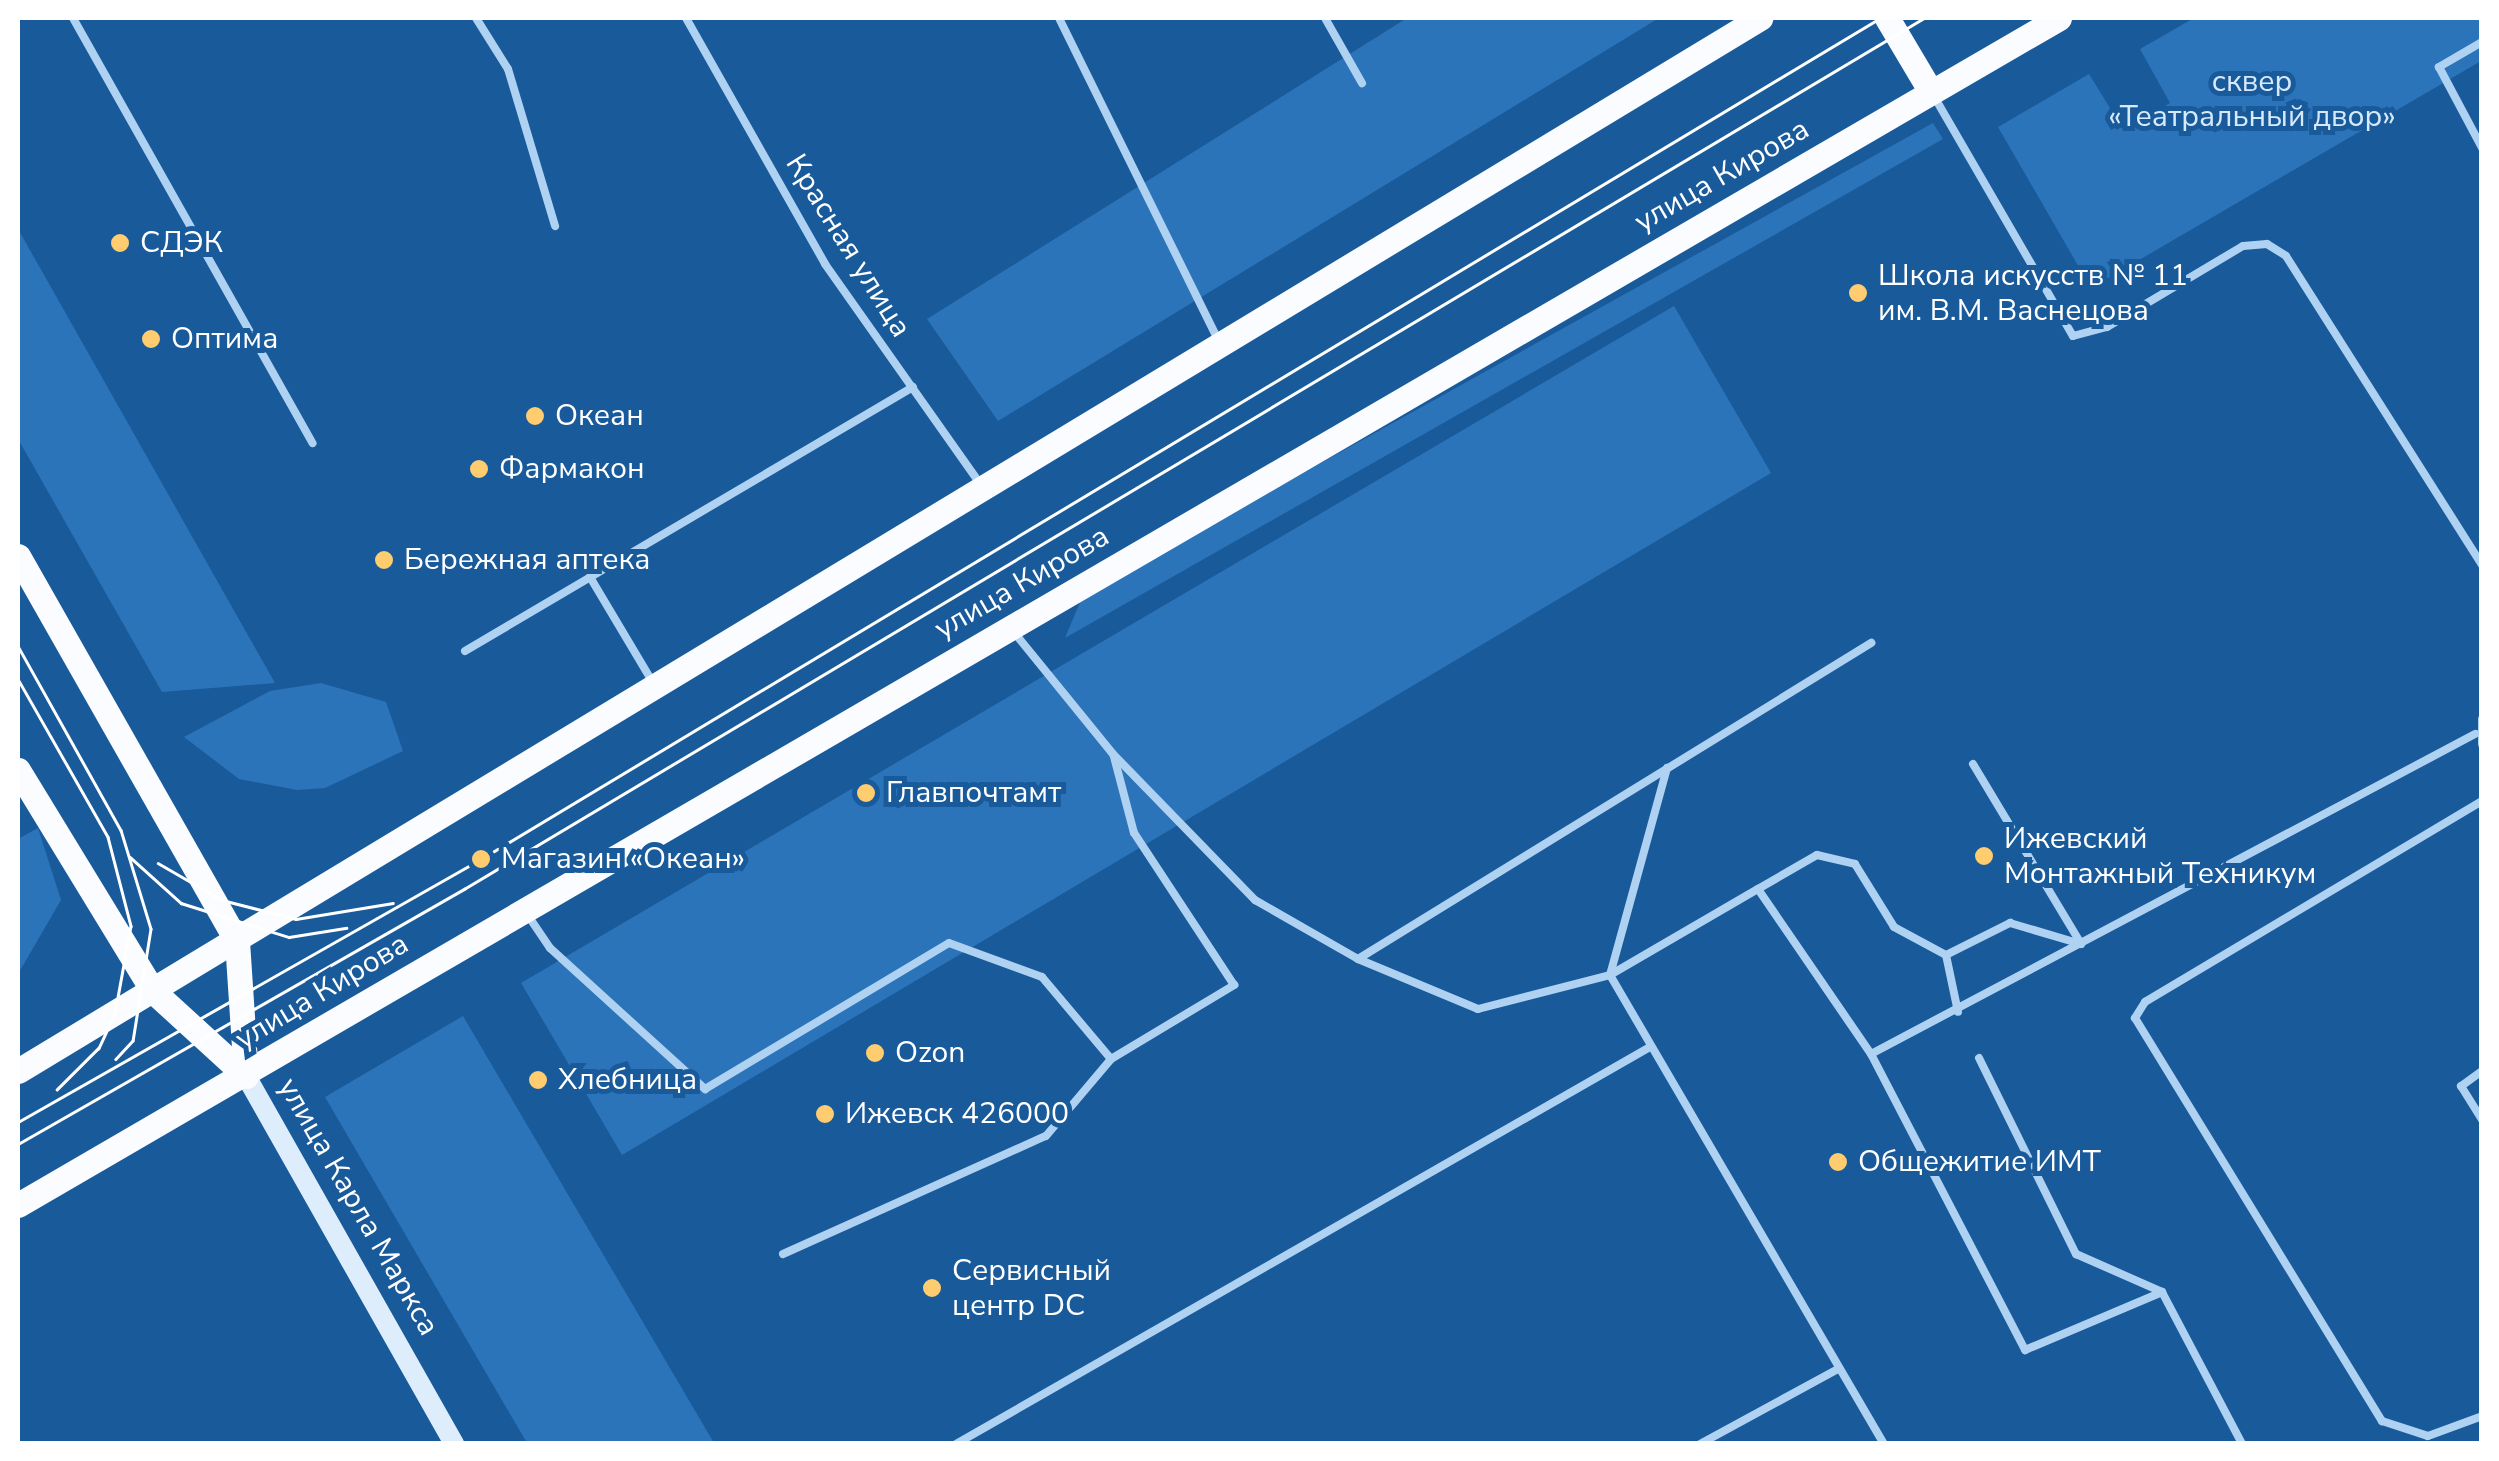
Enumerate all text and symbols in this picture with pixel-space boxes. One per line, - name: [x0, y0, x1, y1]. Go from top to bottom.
- park label: сквер «Театральный двор»: [2108, 64, 2396, 134]
- street label: улица Кирова: [1628, 112, 1816, 240]
- street label: Красная улица: [777, 148, 919, 344]
- place label: СДЭК: [140, 225, 223, 261]
- marker: СДЭК: [109, 232, 131, 254]
- place label: Школа искусств № 11 им. В.М. Васнецова: [1878, 258, 2188, 328]
- marker: Школа искусств № 11 им. В.М. Васнецова: [1847, 282, 1869, 304]
- place label: Оптима: [171, 321, 278, 357]
- marker: Оптима: [140, 328, 162, 350]
- place label: Океан: [555, 398, 644, 434]
- marker: Океан: [524, 405, 546, 427]
- place label: Фармакон: [499, 451, 645, 487]
- marker: Фармакон: [468, 458, 490, 480]
- street label: улица Кирова: [928, 519, 1116, 647]
- place label: Бережная аптека: [404, 542, 650, 578]
- marker: Бережная аптека: [373, 549, 395, 571]
- place label: Главпочтамт: [886, 775, 1061, 811]
- marker: Главпочтамт: [855, 782, 877, 804]
- place label: Ижевский Монтажный Техникум: [2004, 821, 2316, 892]
- place label: Магазин «Океан»: [501, 841, 745, 877]
- marker: Ижевский Монтажный Техникум: [1973, 845, 1995, 867]
- marker: Магазин «Океан»: [470, 848, 492, 870]
- street label: улица Кирова: [229, 926, 415, 1058]
- place label: Ozon: [895, 1035, 965, 1071]
- marker: Ozon: [864, 1042, 886, 1064]
- place label: Хлебница: [558, 1062, 697, 1098]
- marker: Хлебница: [527, 1069, 549, 1091]
- street label: улица Карла Маркса: [270, 1072, 446, 1342]
- place label: Ижевск 426000: [845, 1096, 1069, 1132]
- marker: Ижевск 426000: [814, 1103, 836, 1125]
- place label: Общежитие ИМТ: [1858, 1144, 2101, 1180]
- marker: Общежитие ИМТ: [1827, 1151, 1849, 1173]
- place label: Сервисный центр DC: [952, 1253, 1111, 1324]
- marker: Сервисный центр DC: [921, 1277, 943, 1299]

